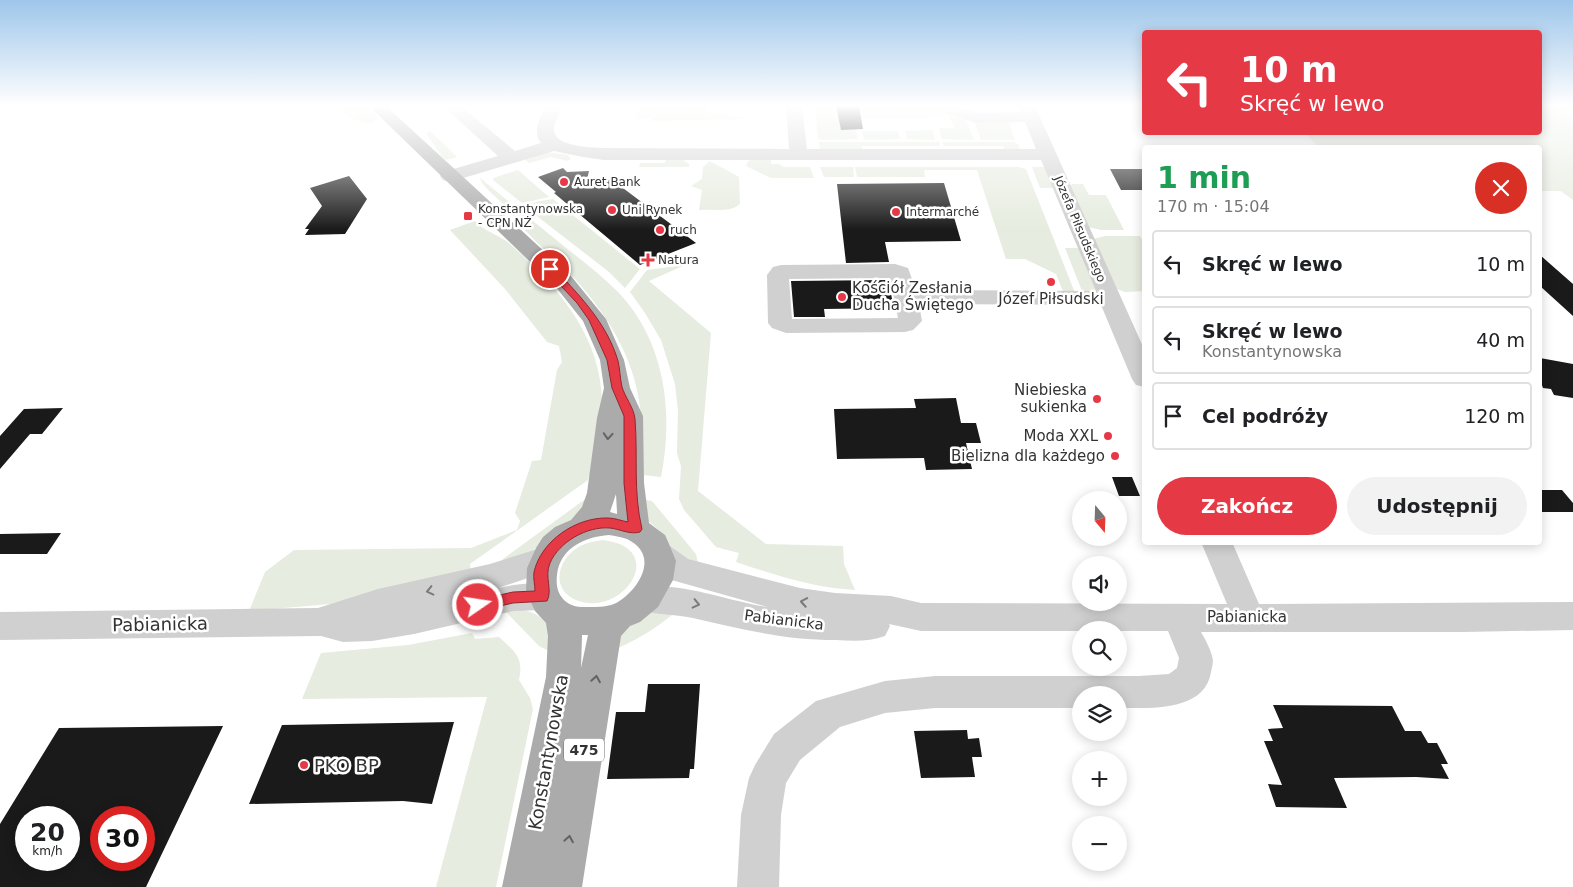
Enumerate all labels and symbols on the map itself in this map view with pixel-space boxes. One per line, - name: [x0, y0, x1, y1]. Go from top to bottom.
- street label: Józefa Piłsudskiego: [1051, 173, 1109, 284]
- place label: Auret Bank: [574, 175, 641, 189]
- marker: Auret Bank: [558, 176, 570, 188]
- place label: Konstantynowska - CPN NŻ: [478, 202, 583, 230]
- place label: Uni Rynek: [622, 203, 682, 217]
- marker: Uni Rynek: [606, 204, 618, 216]
- place label: Intermarché: [906, 205, 979, 219]
- marker: Intermarché: [890, 206, 902, 218]
- marker: Konstantynowska - CPN NŻ: [462, 210, 474, 222]
- place label: ruch: [670, 223, 697, 237]
- marker: ruch: [654, 224, 666, 236]
- pin: [529, 248, 571, 290]
- place label: Natura: [658, 253, 699, 267]
- marker: Natura: [642, 254, 654, 266]
- marker: Józef Piłsudski: [1045, 276, 1057, 288]
- place label: Kościół Zesłania Ducha Świętego: [852, 279, 974, 314]
- place label: Józef Piłsudski: [997, 290, 1104, 308]
- marker: Kościół Zesłania Ducha Świętego: [836, 291, 848, 303]
- place label: Niebieska sukienka: [1014, 381, 1087, 416]
- marker: Niebieska sukienka: [1091, 393, 1103, 405]
- place label: Moda XXL: [1023, 427, 1099, 445]
- marker: Moda XXL: [1102, 430, 1114, 442]
- one-way arrow: [603, 432, 614, 440]
- place label: Bielizna dla każdego: [951, 447, 1105, 465]
- marker: Bielizna dla każdego: [1109, 450, 1121, 462]
- north arrow: [1072, 491, 1128, 546]
- position arrow: [451, 578, 503, 630]
- one-way arrow: [426, 585, 435, 596]
- one-way arrow: [691, 598, 700, 609]
- one-way arrow: [800, 598, 808, 608]
- street label: Pabianicka: [743, 606, 825, 634]
- street label: Pabianicka: [1207, 608, 1287, 626]
- street label: Pabianicka: [112, 613, 208, 635]
- street label: Konstantynowska: [524, 673, 572, 831]
- one-way arrow: [591, 674, 601, 683]
- road number: 475: [564, 738, 604, 762]
- place label: PKO BP: [314, 755, 379, 776]
- marker: PKO BP: [298, 759, 310, 771]
- speed limit sign: 30: [90, 806, 155, 871]
- one-way arrow: [563, 835, 573, 843]

